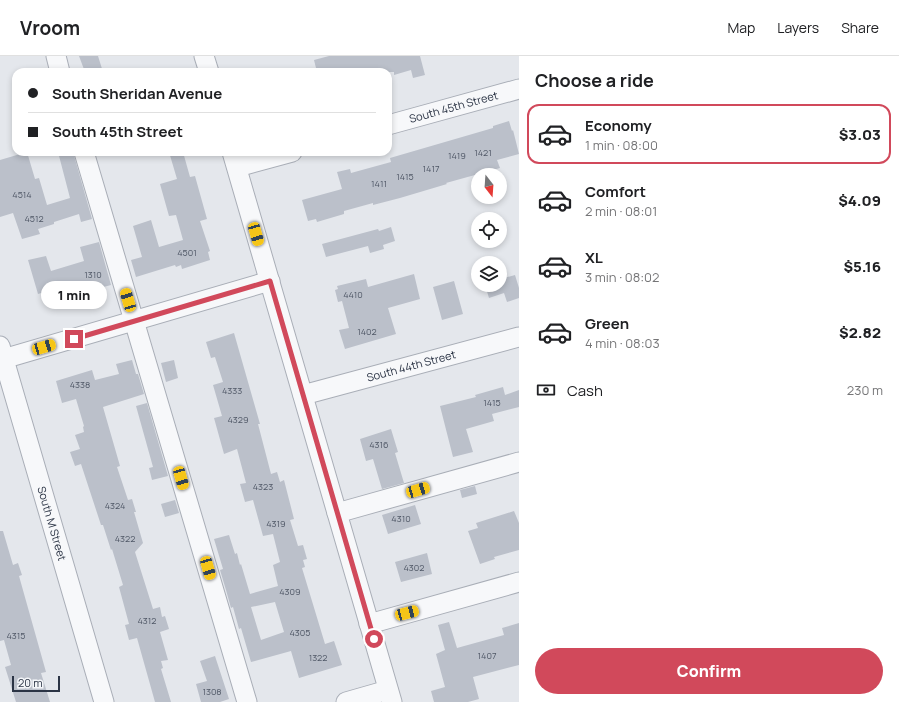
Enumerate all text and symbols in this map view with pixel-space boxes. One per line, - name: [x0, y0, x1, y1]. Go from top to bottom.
- text: Vroom: [20, 15, 80, 41]
- text: Map: [727, 18, 755, 37]
- text: Layers: [777, 18, 819, 37]
- text: Share: [841, 18, 879, 37]
- text: Choose a ride: [535, 68, 654, 92]
- text: South Sheridan Avenue: [52, 83, 222, 104]
- street label: South 45th Street: [407, 87, 499, 126]
- text: Economy: [585, 115, 652, 136]
- icon: car: [537, 116, 573, 152]
- text: South 45th Street: [52, 121, 183, 142]
- text: $3.03: [839, 124, 881, 145]
- text: 1 min · 08:00: [585, 136, 658, 154]
- house number: 1421: [474, 146, 492, 159]
- house number: 1419: [448, 149, 466, 162]
- house number: 1417: [423, 162, 440, 175]
- north arrow: [471, 168, 507, 204]
- map controls: [471, 168, 507, 292]
- house number: 1415: [396, 170, 414, 183]
- house number: 1411: [371, 177, 387, 190]
- text: Comfort: [585, 181, 646, 202]
- icon: car: [537, 182, 573, 218]
- house number: 4514: [12, 188, 32, 201]
- text: $4.09: [838, 190, 881, 211]
- text: 2 min · 08:01: [585, 202, 657, 220]
- house number: 4512: [24, 212, 44, 225]
- button: locate: [471, 212, 507, 248]
- car: [247, 221, 265, 247]
- house number: 4501: [177, 246, 197, 259]
- text: XL: [585, 247, 603, 268]
- icon: car: [537, 248, 573, 284]
- button: layers: [471, 256, 507, 292]
- text: $5.16: [843, 256, 881, 277]
- house number: 1310: [84, 268, 102, 281]
- text: 3 min · 08:02: [585, 268, 659, 286]
- callout: 1 min: [41, 281, 107, 309]
- text: 1 min: [58, 286, 90, 304]
- car: [119, 287, 137, 313]
- house number: 4410: [343, 288, 363, 301]
- text: Green: [585, 313, 629, 334]
- icon: car: [537, 314, 573, 350]
- text: $2.82: [839, 322, 881, 343]
- house number: 1402: [357, 325, 377, 338]
- route end: [65, 330, 83, 348]
- text: 4 min · 08:03: [585, 334, 660, 352]
- car: [31, 338, 57, 356]
- street label: South 44th Street: [365, 346, 457, 385]
- house number: 4338: [70, 378, 90, 391]
- icon: cash: [535, 379, 557, 401]
- text: Cash: [567, 380, 603, 401]
- text: 230 m: [847, 381, 883, 399]
- house number: 4333: [222, 384, 242, 397]
- house number: 1415: [483, 396, 501, 409]
- house number: 4329: [228, 413, 249, 426]
- house number: 4316: [369, 438, 389, 451]
- car: [172, 465, 190, 491]
- house number: 4323: [253, 480, 273, 493]
- car: [405, 481, 431, 499]
- street label: South M Street: [34, 484, 70, 562]
- house number: 4324: [105, 499, 125, 512]
- house number: 4310: [391, 512, 411, 525]
- house number: 4319: [266, 517, 286, 530]
- house number: 4322: [115, 532, 135, 545]
- car: [199, 555, 217, 581]
- house number: 4302: [404, 561, 424, 574]
- house number: 4309: [279, 585, 301, 598]
- car: [394, 604, 420, 622]
- house number: 4312: [138, 614, 156, 627]
- house number: 4305: [290, 626, 310, 639]
- house number: 4315: [7, 629, 26, 642]
- route start: [365, 630, 383, 648]
- button: Confirm: [535, 648, 883, 694]
- house number: 1407: [478, 649, 497, 662]
- house number: 1322: [309, 651, 327, 664]
- scale bar: [12, 674, 60, 693]
- text: 20 m: [18, 675, 43, 690]
- house number: 1308: [202, 685, 222, 698]

